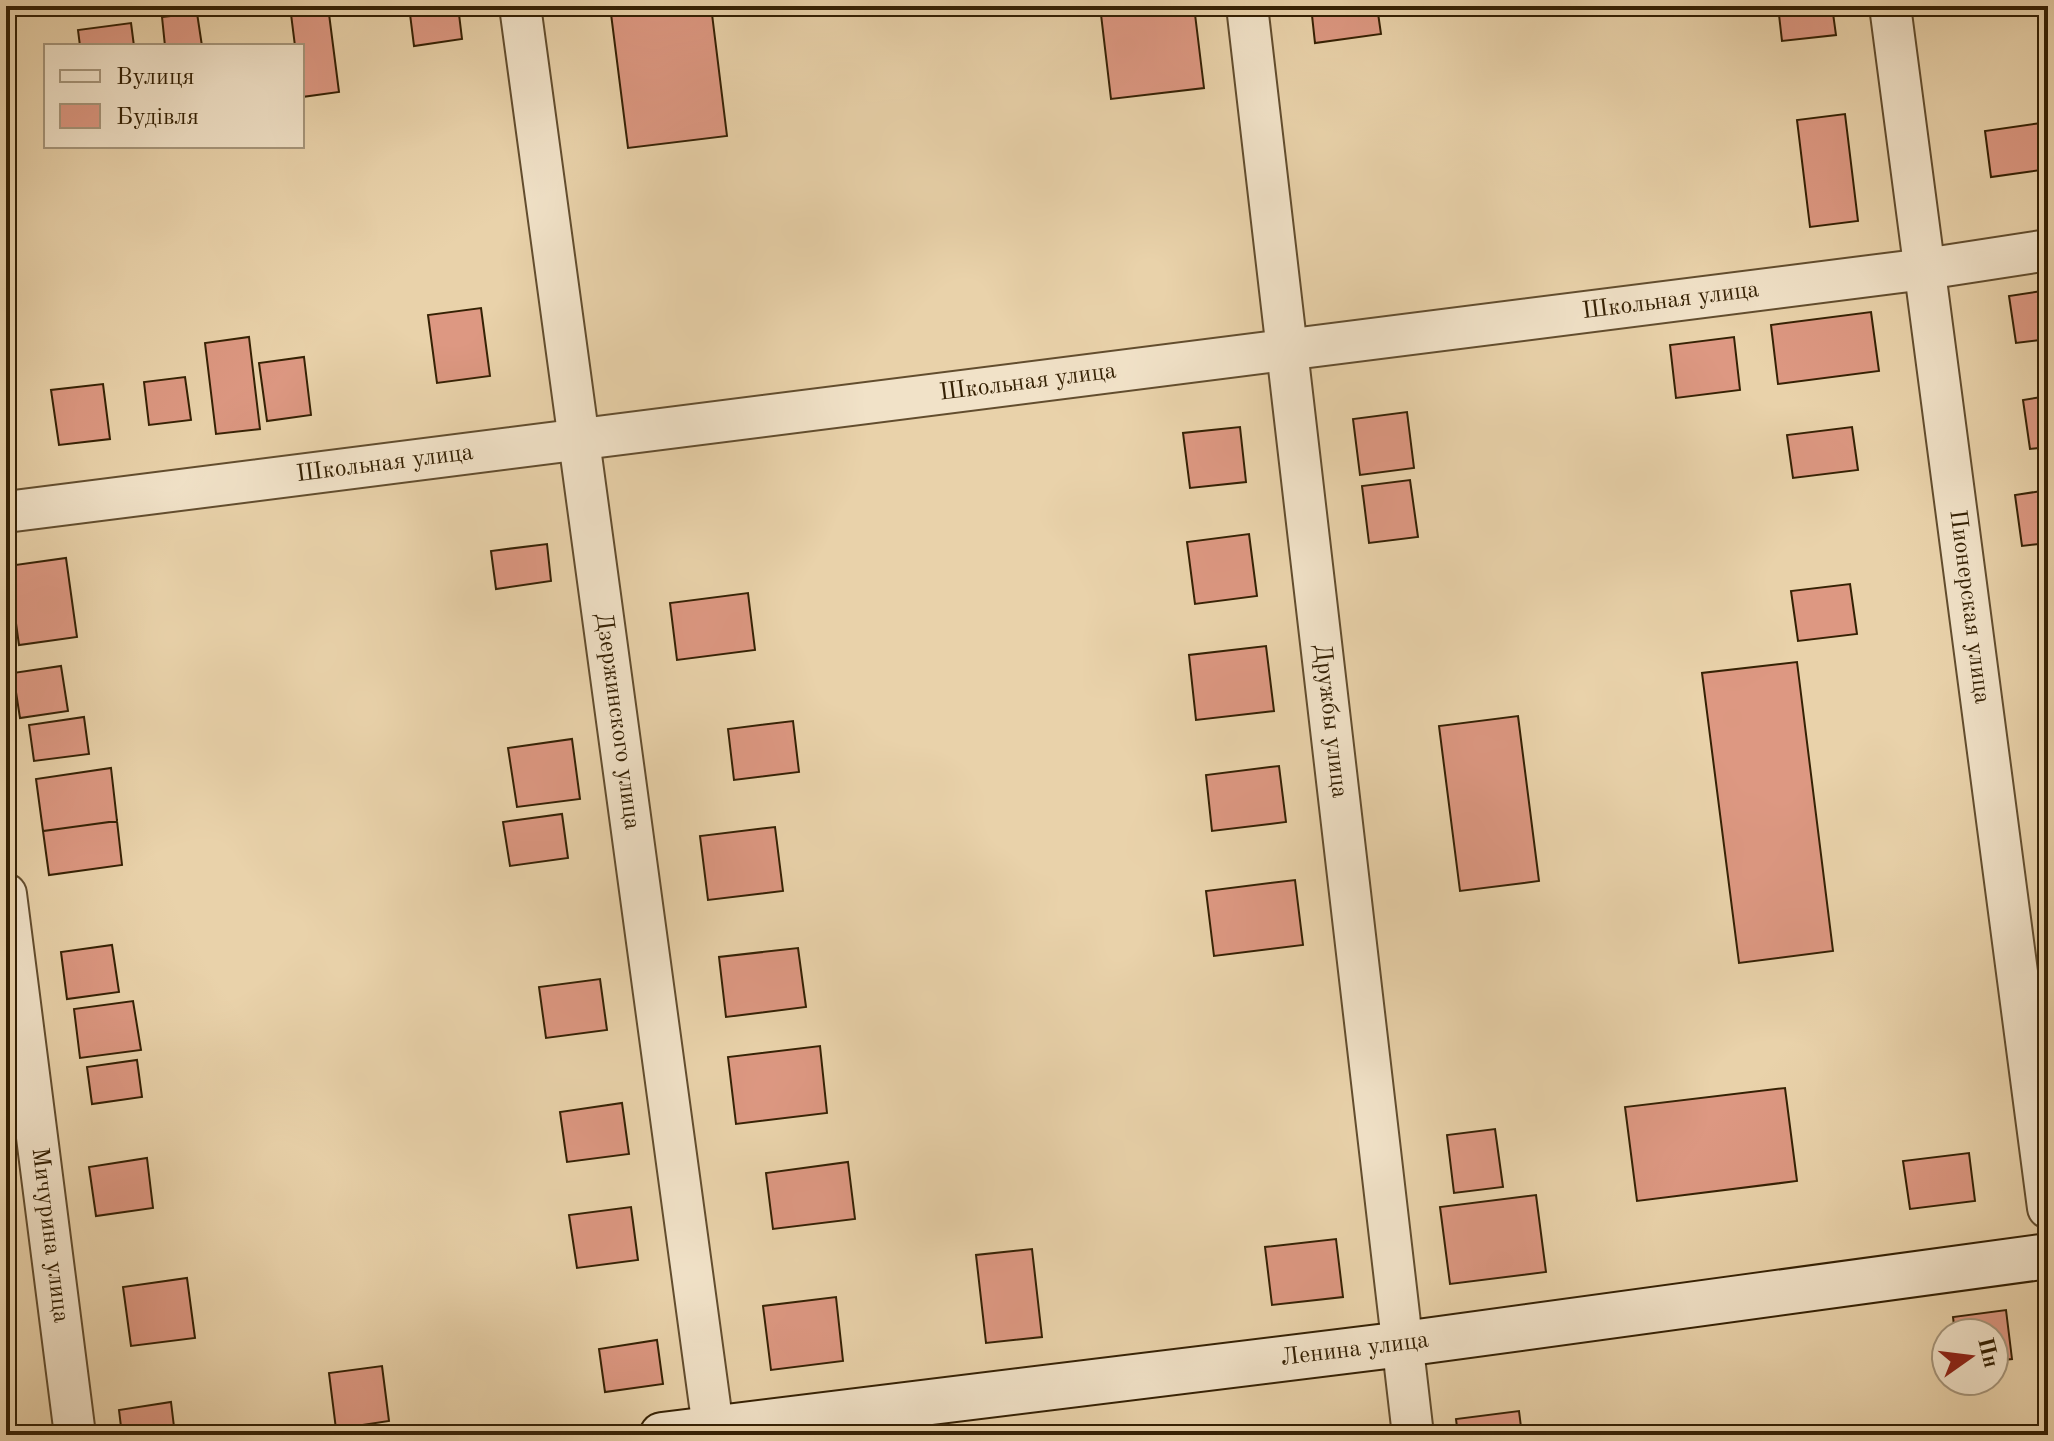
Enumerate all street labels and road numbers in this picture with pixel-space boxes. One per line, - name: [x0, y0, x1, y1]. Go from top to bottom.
- street label: Школьная улица: [1581, 278, 1761, 324]
- street label: Школьная улица: [938, 359, 1118, 406]
- street label: Школьная улица: [295, 441, 475, 487]
- street label: Пионерская улица: [1944, 508, 1994, 705]
- street label: Дзержинского улица: [591, 611, 644, 832]
- street label: Дружбы улица: [1309, 643, 1351, 800]
- street label: Мичурина улица: [26, 1146, 73, 1324]
- street label: Ленина улица: [1279, 1329, 1430, 1371]

